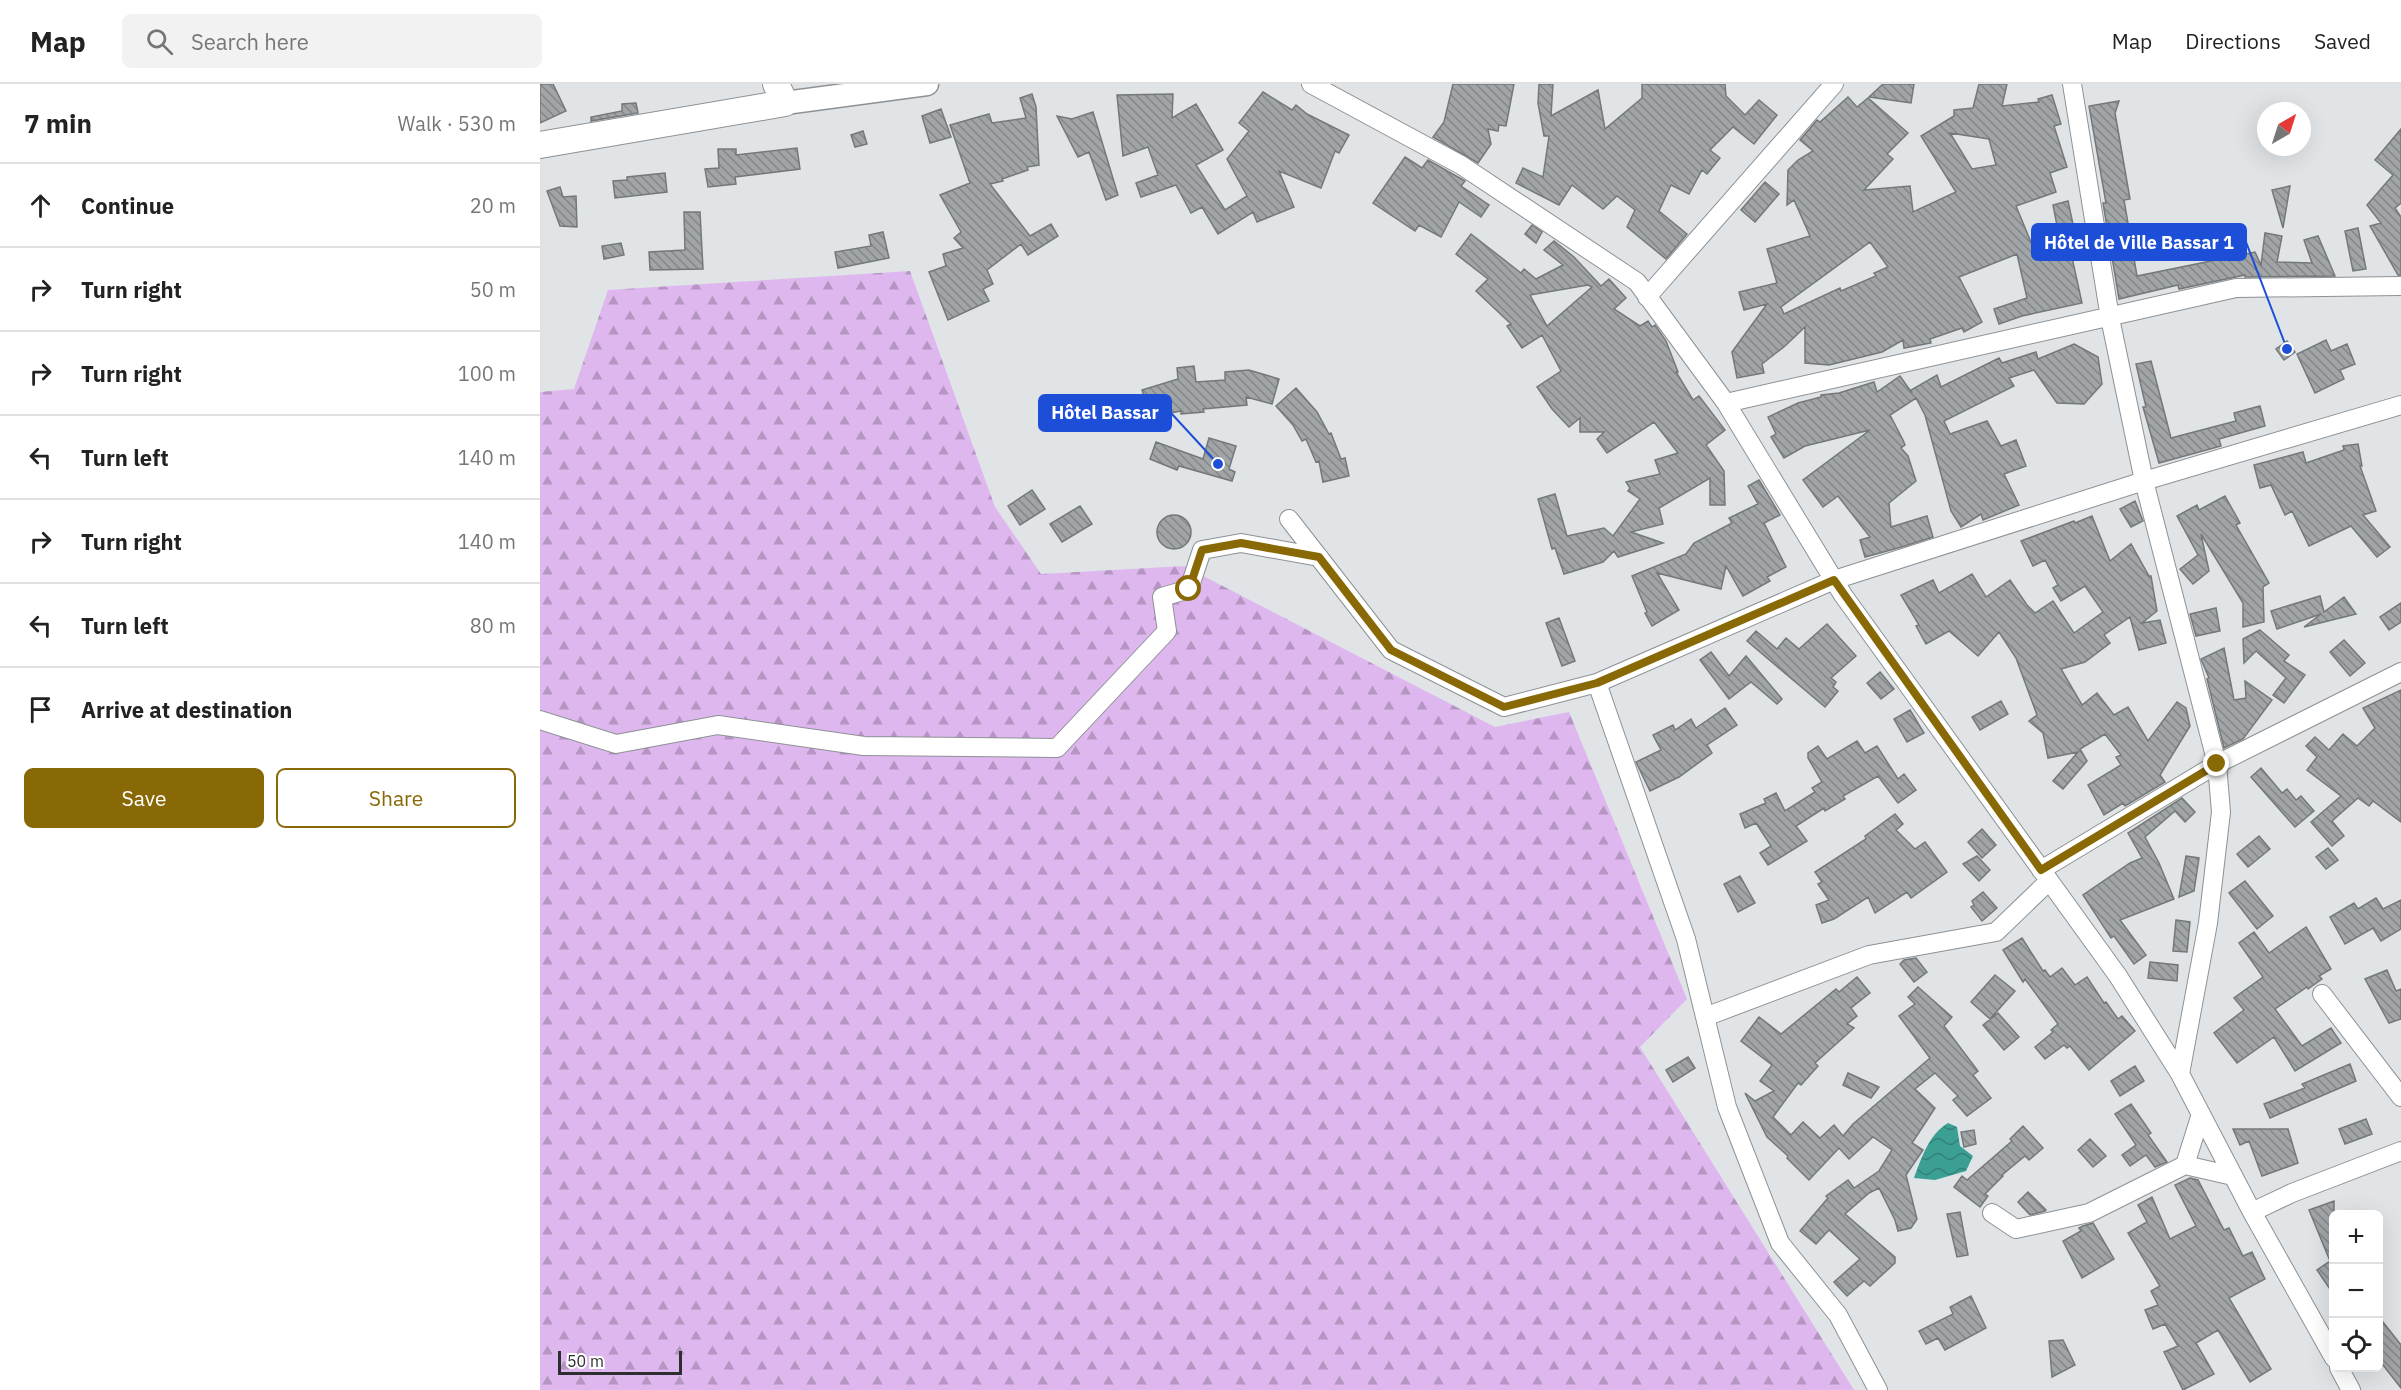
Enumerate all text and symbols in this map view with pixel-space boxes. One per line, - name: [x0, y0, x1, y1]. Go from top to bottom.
- search box: [122, 14, 542, 68]
- text: Map: [30, 23, 86, 60]
- icon: search: [143, 25, 176, 58]
- text: Search here: [191, 27, 309, 56]
- text: Map: [2112, 27, 2152, 55]
- text: Directions: [2185, 27, 2281, 55]
- text: Saved: [2314, 27, 2371, 55]
- north arrow: [2257, 102, 2311, 156]
- text: 7 min: [24, 106, 92, 140]
- text: Walk · 530 m: [398, 110, 516, 137]
- icon: ahead: [24, 189, 57, 222]
- text: Continue: [81, 191, 174, 220]
- text: 20 m: [470, 192, 516, 219]
- callout: Hôtel de Ville Bassar 1: [2032, 224, 2246, 260]
- text: Hôtel de Ville Bassar 1: [2044, 231, 2234, 254]
- icon: right: [24, 273, 57, 306]
- text: Turn right: [81, 275, 182, 304]
- text: 50 m: [470, 276, 516, 303]
- icon: right: [24, 357, 57, 390]
- text: Turn right: [81, 359, 182, 388]
- text: 100 m: [458, 360, 516, 387]
- callout: Hôtel Bassar: [1039, 395, 1171, 431]
- text: Hôtel Bassar: [1051, 401, 1159, 424]
- icon: left: [24, 441, 57, 474]
- text: Turn left: [81, 443, 169, 472]
- text: 140 m: [458, 444, 516, 471]
- icon: right: [24, 525, 57, 558]
- text: Turn right: [81, 527, 182, 556]
- text: 140 m: [458, 528, 516, 555]
- route start: [1175, 575, 1201, 601]
- icon: left: [24, 609, 57, 642]
- text: Turn left: [81, 611, 169, 640]
- text: 80 m: [470, 612, 516, 639]
- icon: arrive: [24, 693, 57, 726]
- text: Arrive at destination: [81, 695, 292, 724]
- route end: [2203, 750, 2229, 776]
- button: Save: [24, 768, 264, 828]
- button: Share: [276, 768, 516, 828]
- map controls: [2329, 1210, 2383, 1372]
- button: +: [2329, 1210, 2383, 1264]
- button: −: [2329, 1264, 2383, 1318]
- button: locate: [2329, 1318, 2383, 1372]
- scale bar: [558, 1348, 682, 1376]
- text: 50 m: [567, 1351, 604, 1371]

